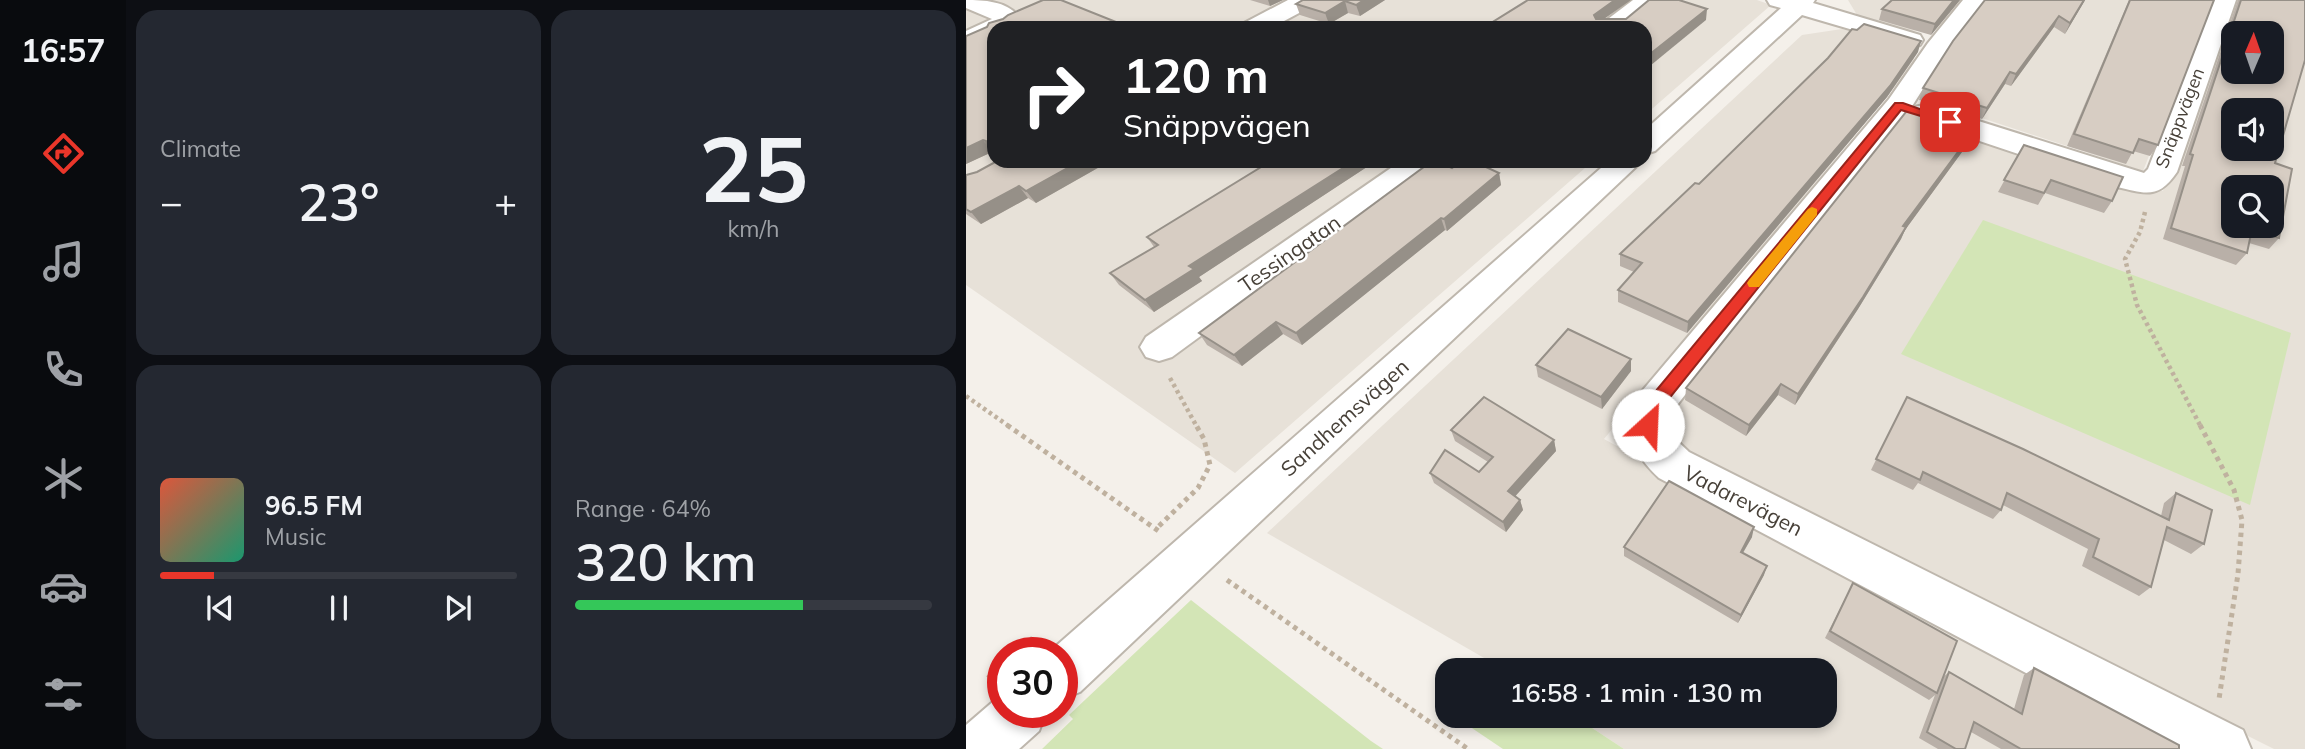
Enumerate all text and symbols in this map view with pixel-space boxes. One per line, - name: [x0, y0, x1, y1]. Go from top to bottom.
- north arrow: [2221, 21, 2284, 84]
- map controls: [2221, 21, 2284, 238]
- text: 16:57: [21, 30, 105, 70]
- text: 120 m: [1123, 44, 1269, 105]
- icon: right: [1008, 49, 1099, 140]
- street label: Snäppvägen: [2150, 64, 2209, 171]
- pin: [1920, 92, 1980, 152]
- button: sound: [2221, 98, 2284, 161]
- icon: arrive: [1931, 103, 1969, 141]
- text: Snäppvägen: [1123, 105, 1311, 145]
- text: 25: [699, 111, 808, 225]
- icon: directions: [39, 129, 88, 178]
- text: Climate: [160, 134, 241, 163]
- text: 23°: [298, 169, 379, 234]
- button: search: [2221, 175, 2284, 238]
- text: −: [160, 178, 183, 226]
- text: +: [494, 178, 517, 226]
- street label: Tessingatan: [1234, 209, 1345, 298]
- text: km/h: [727, 214, 780, 243]
- icon: music: [39, 237, 88, 286]
- icon: phone: [39, 345, 88, 394]
- street label: Sandhemsvägen: [1275, 353, 1414, 481]
- position arrow: [1611, 388, 1685, 462]
- icon: climate: [39, 454, 88, 503]
- street label: Vadarevägen: [1680, 459, 1807, 541]
- text: 96.5 FM: [265, 489, 363, 522]
- text: Range · 64%: [575, 494, 711, 523]
- text: Music: [265, 522, 326, 551]
- text: 320 km: [575, 529, 756, 594]
- icon: car: [39, 562, 88, 611]
- icon: previous: [201, 589, 239, 627]
- icon: pause: [320, 589, 358, 627]
- icon: next: [439, 589, 477, 627]
- speed limit sign: 30: [987, 637, 1078, 728]
- icon: filters: [39, 670, 88, 719]
- text: 16:58 · 1 min · 130 m: [1509, 676, 1763, 709]

